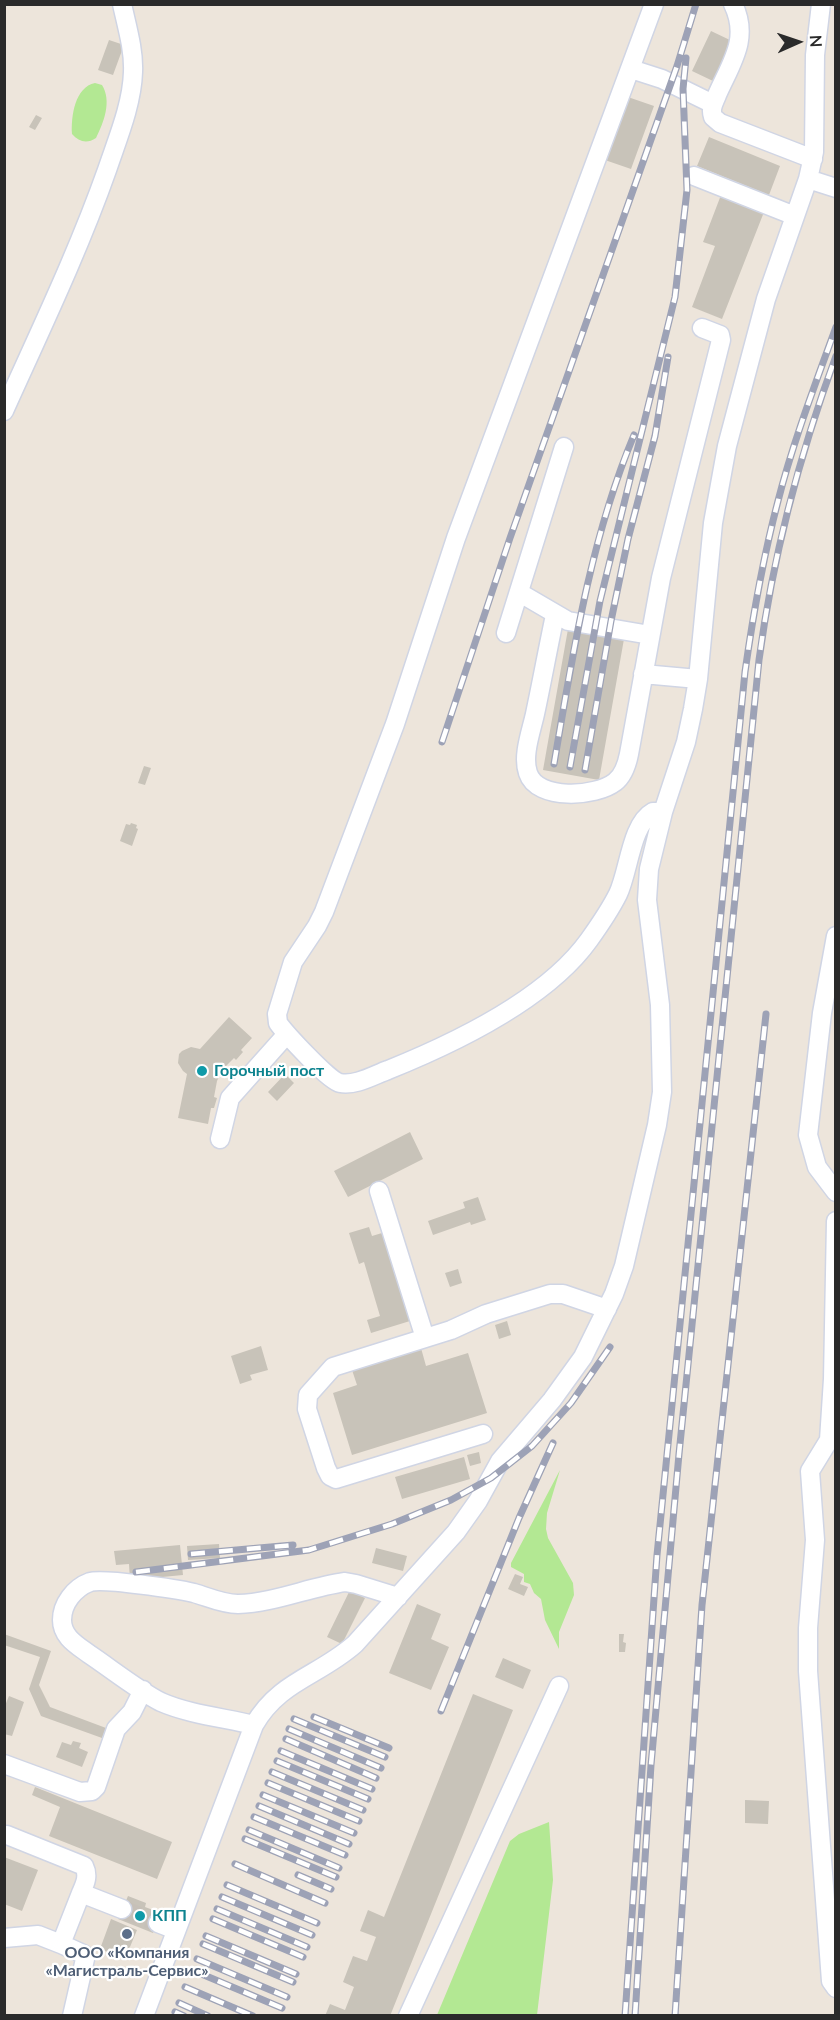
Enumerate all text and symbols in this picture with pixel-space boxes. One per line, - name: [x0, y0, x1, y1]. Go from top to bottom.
- north arrow: [768, 12, 828, 72]
- text: N: [807, 34, 826, 48]
- place label: Горочный пост: [214, 1061, 324, 1081]
- marker: Горочный пост: [195, 1064, 209, 1078]
- place label: КПП: [152, 1906, 187, 1926]
- marker: КПП: [133, 1909, 147, 1923]
- marker: ООО «Компания «Магистраль-Сервис»: [120, 1927, 134, 1941]
- place label: ООО «Компания «Магистраль-Сервис»: [45, 1943, 209, 1981]

